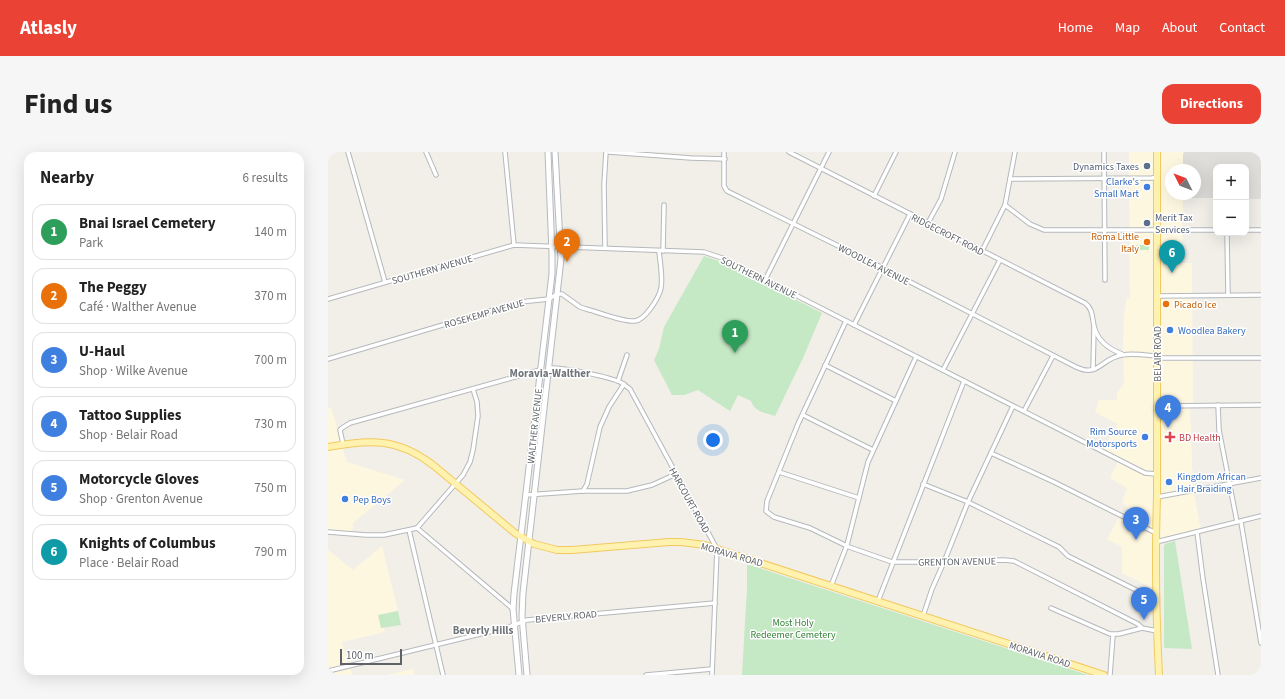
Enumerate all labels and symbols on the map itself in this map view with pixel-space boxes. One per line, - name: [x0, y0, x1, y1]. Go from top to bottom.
- place label: Dynamics Taxes: [1073, 160, 1139, 174]
- marker: Dynamics Taxes: [1142, 161, 1152, 171]
- north arrow: [1165, 164, 1201, 200]
- place label: Clarke's Small Mart: [1094, 175, 1140, 201]
- marker: Clarke's Small Mart: [1142, 182, 1152, 192]
- street label: RIDGECROFT ROAD: [909, 210, 986, 259]
- place label: Merit Tax Services: [1155, 211, 1193, 237]
- marker: Merit Tax Services: [1142, 218, 1152, 228]
- pin: 2: [554, 229, 580, 262]
- place label: Roma Little Italy: [1091, 230, 1139, 256]
- marker: Roma Little Italy: [1142, 237, 1152, 247]
- pin: 6: [1159, 240, 1185, 273]
- street label: WOODLEA AVENUE: [835, 241, 912, 289]
- street label: SOUTHERN AVENUE: [390, 252, 474, 288]
- street label: SOUTHERN AVENUE: [718, 253, 799, 303]
- street label: ROSEKEMP AVENUE: [443, 296, 526, 332]
- place label: Picado Ice: [1174, 298, 1217, 312]
- marker: Picado Ice: [1161, 299, 1171, 309]
- pin: 1: [722, 320, 748, 353]
- place label: Woodlea Bakery: [1178, 324, 1246, 338]
- marker: Woodlea Bakery: [1165, 325, 1175, 335]
- street label: BELAIR ROAD: [1151, 326, 1165, 382]
- district label: Moravia-Walther: [510, 366, 591, 381]
- street label: WALTHER AVENUE: [524, 388, 546, 464]
- pin: 4: [1155, 395, 1181, 428]
- place label: Rim Source Motorsports: [1086, 425, 1137, 451]
- your location: [703, 430, 723, 450]
- marker: BD Health: [1164, 431, 1176, 443]
- place label: BD Health: [1179, 431, 1221, 445]
- marker: Rim Source Motorsports: [1140, 432, 1150, 442]
- street label: HARCOURT ROAD: [665, 465, 713, 536]
- place label: Kingdom African Hair Braiding: [1177, 470, 1246, 496]
- marker: Kingdom African Hair Braiding: [1164, 477, 1174, 487]
- place label: Pep Boys: [353, 493, 391, 507]
- marker: Pep Boys: [340, 494, 350, 504]
- pin: 3: [1123, 507, 1149, 540]
- street label: MORAVIA ROAD: [699, 539, 764, 570]
- street label: GRENTON AVENUE: [918, 554, 996, 570]
- pin: 5: [1131, 587, 1157, 620]
- street label: BEVERLY ROAD: [535, 607, 598, 627]
- park label: Most Holy Redeemer Cemetery: [750, 616, 836, 642]
- district label: Beverly Hills: [453, 623, 513, 638]
- street label: MORAVIA ROAD: [1007, 638, 1072, 671]
- scale bar: [340, 647, 402, 666]

